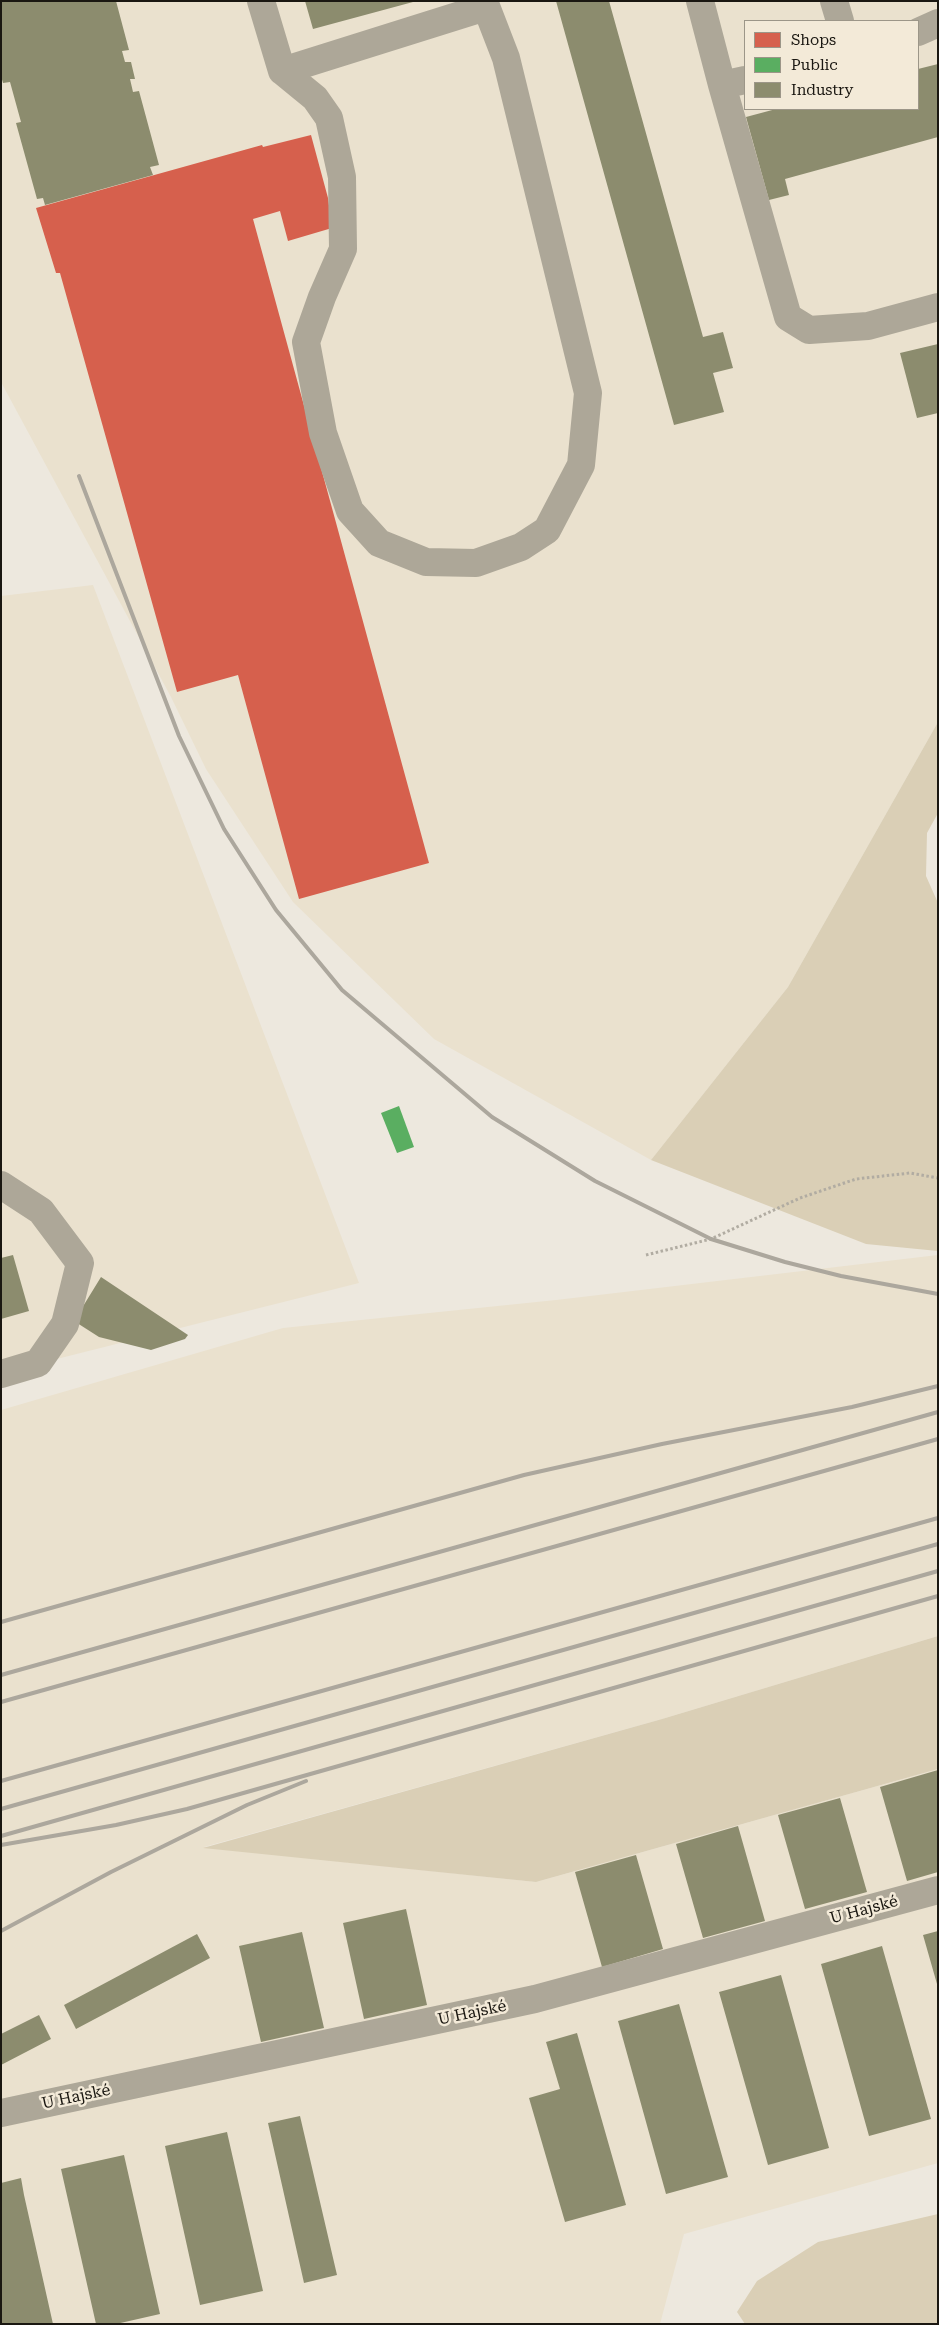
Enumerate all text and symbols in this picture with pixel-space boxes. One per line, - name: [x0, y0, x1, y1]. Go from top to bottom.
- legend: [744, 20, 919, 110]
- text: Shops: [791, 31, 836, 49]
- text: Public: [791, 56, 838, 74]
- text: Industry: [791, 81, 853, 99]
- street label: U Hajské: [828, 1892, 900, 1928]
- street label: U Hajské: [436, 1996, 508, 2030]
- street label: U Hajské: [40, 2080, 112, 2114]

